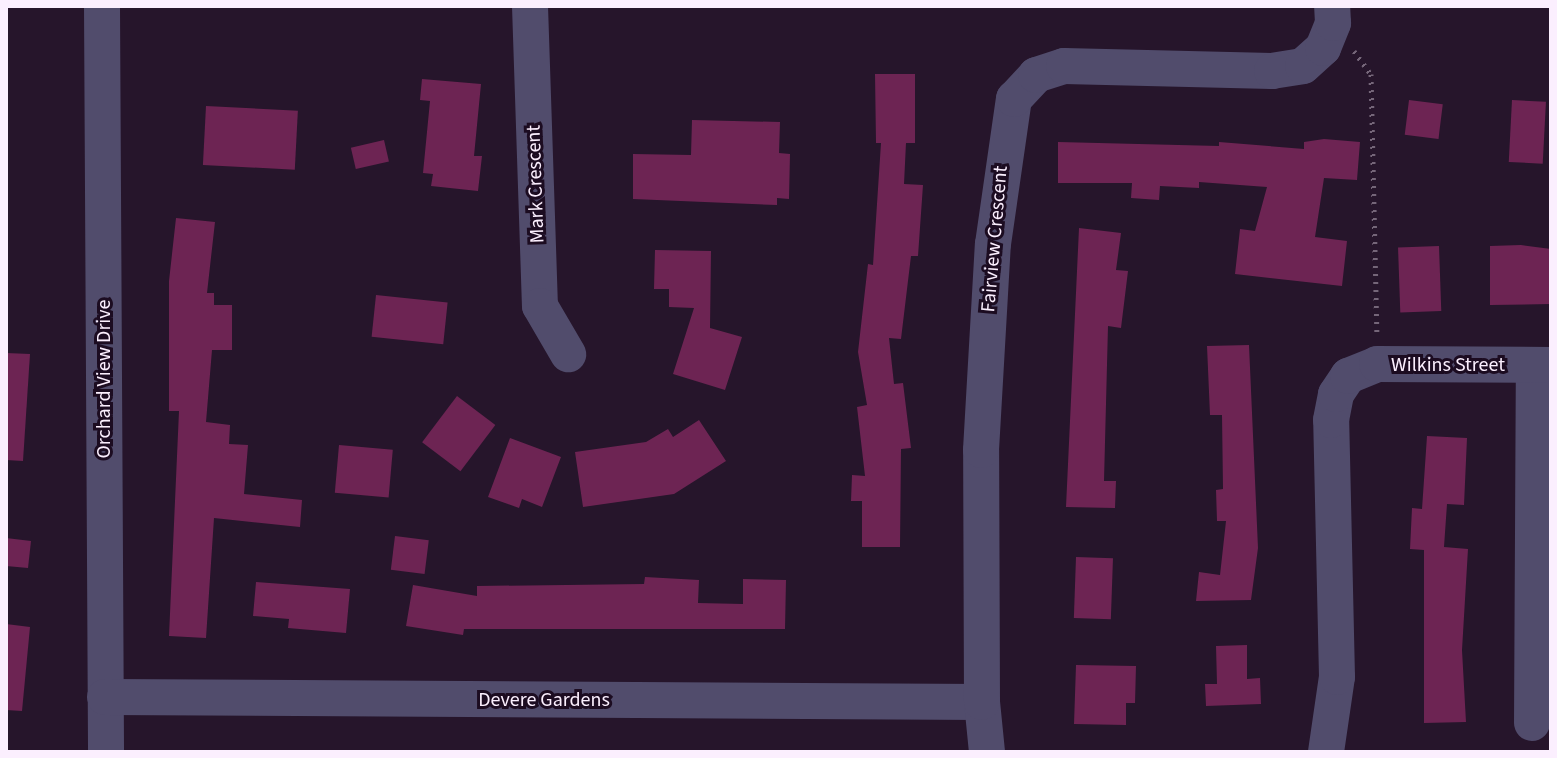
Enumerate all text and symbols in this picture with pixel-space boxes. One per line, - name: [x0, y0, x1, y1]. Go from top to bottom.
- street label: Mark Crescent: [522, 124, 550, 244]
- street label: Fairview Crescent: [977, 165, 1013, 313]
- street label: Orchard View Drive: [92, 300, 116, 458]
- street label: Wilkins Street: [1391, 353, 1505, 377]
- street label: Devere Gardens: [478, 688, 610, 712]

